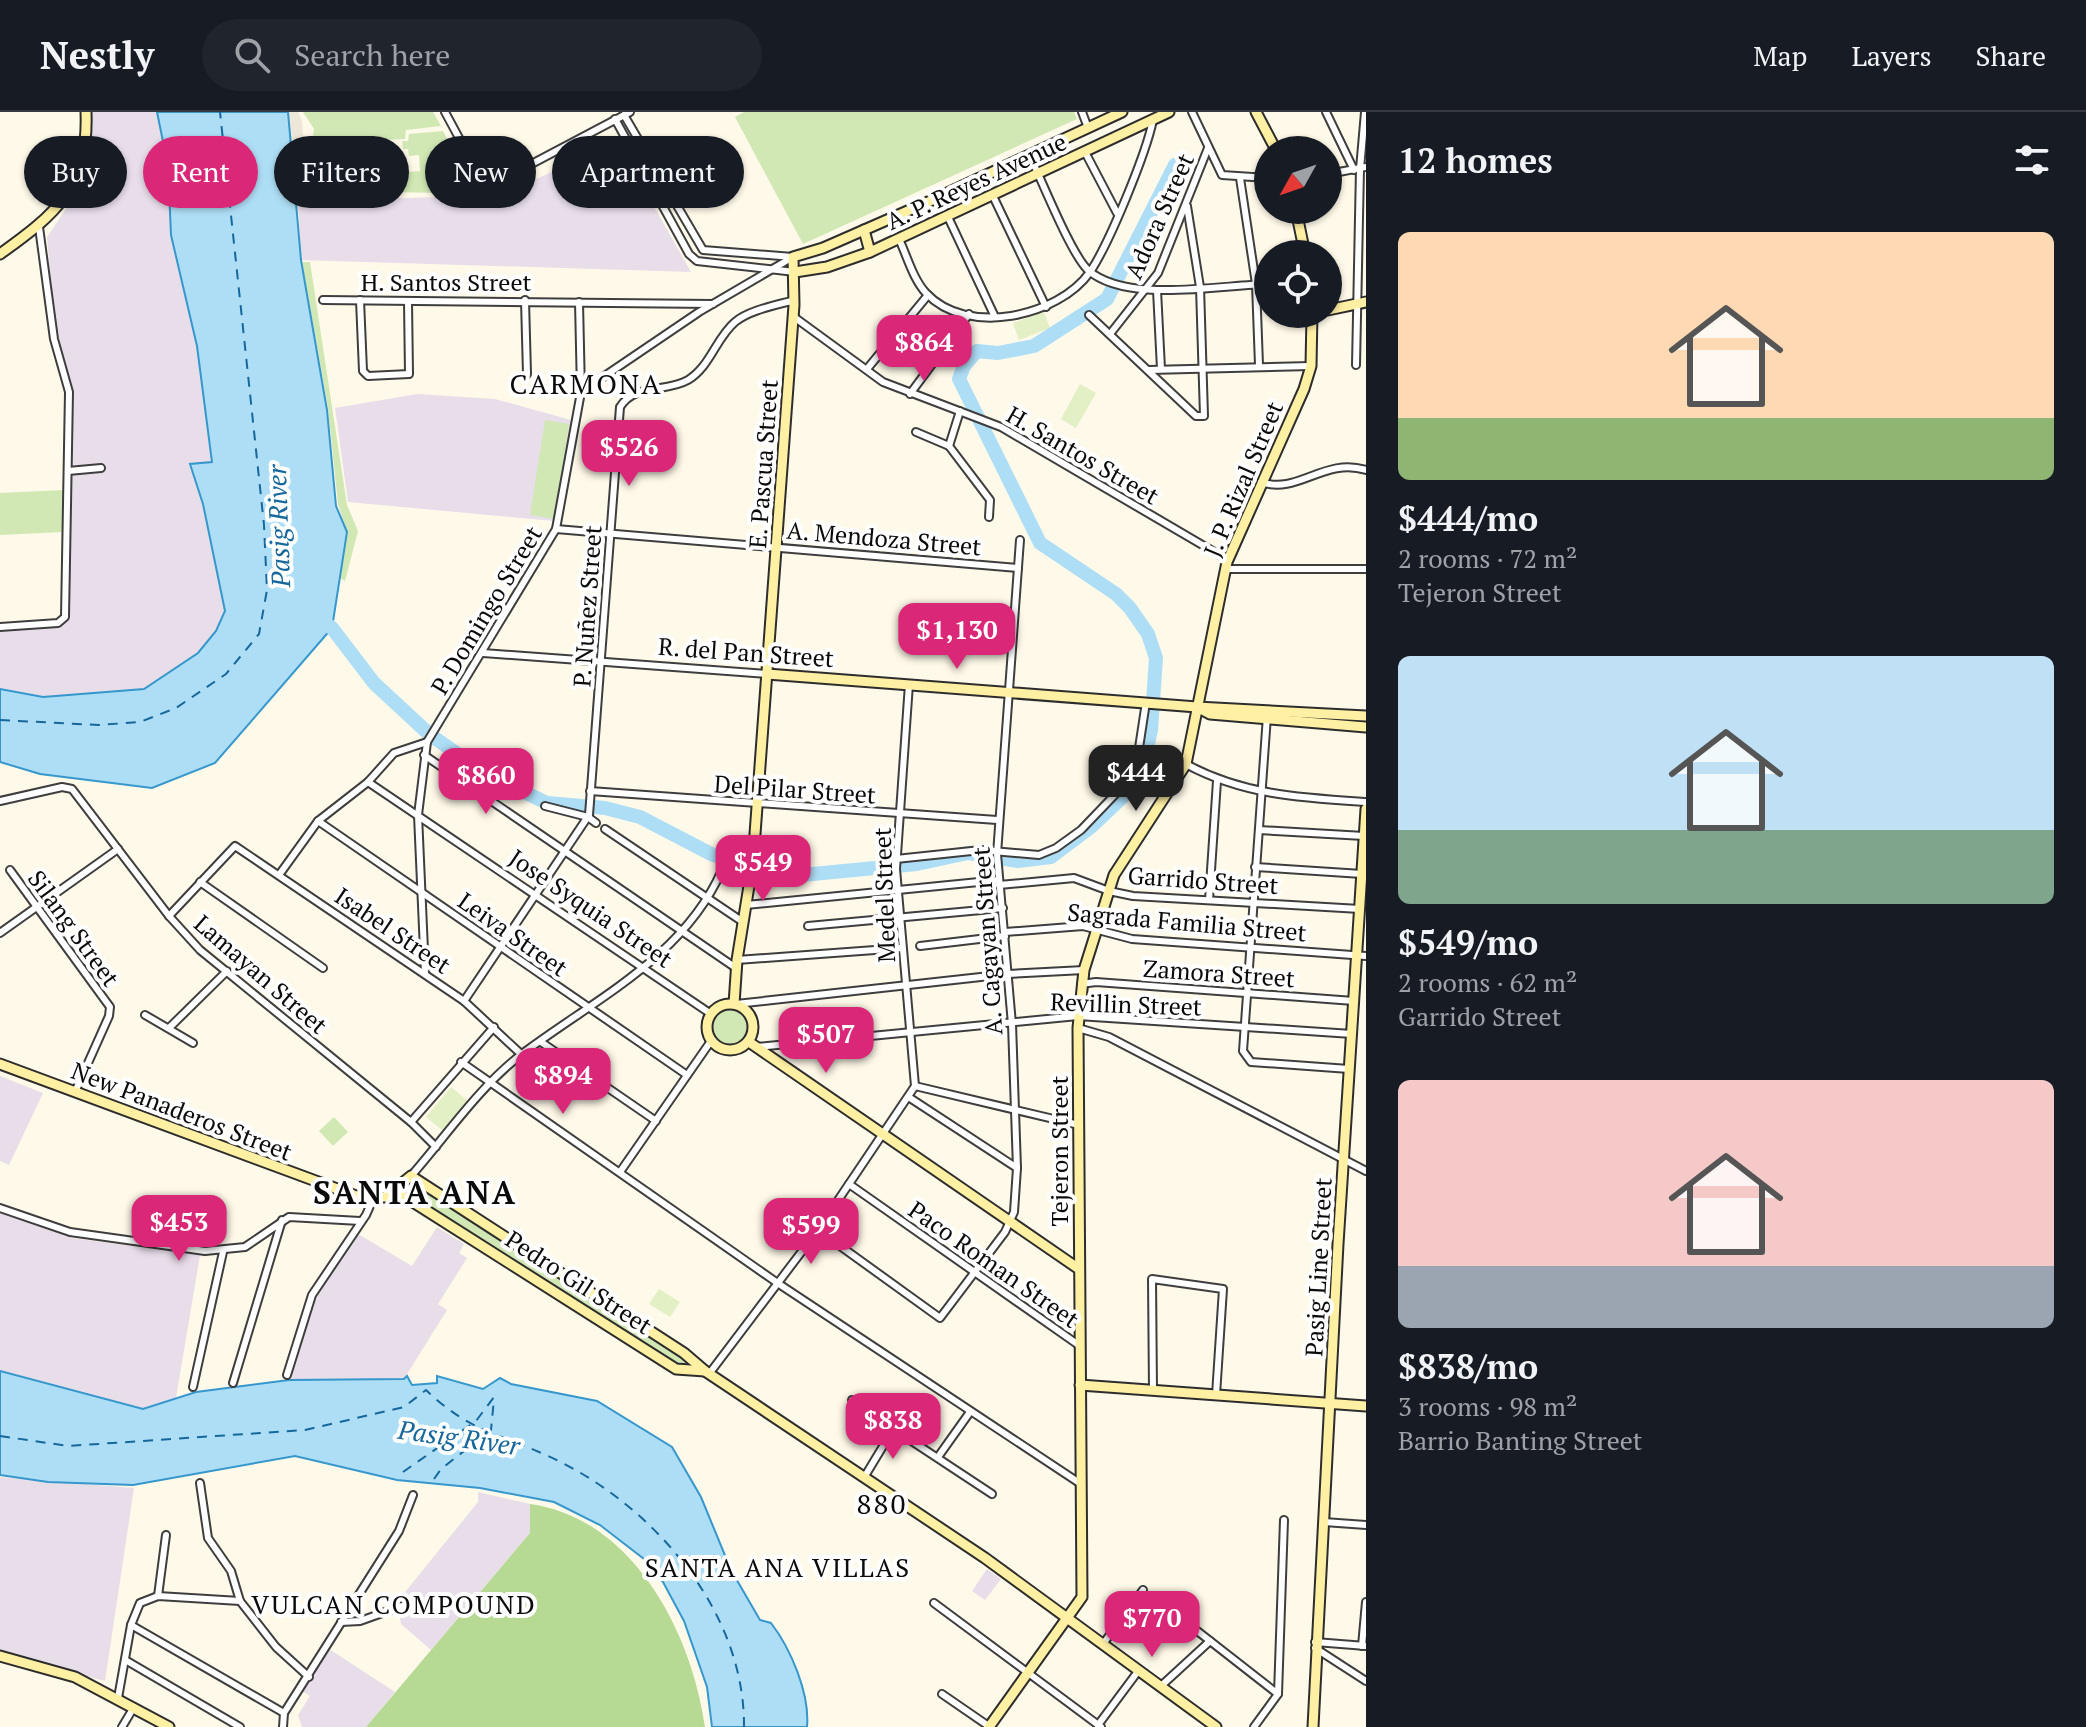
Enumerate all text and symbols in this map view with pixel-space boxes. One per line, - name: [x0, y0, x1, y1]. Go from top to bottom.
- search box: [202, 19, 762, 91]
- text: Nestly: [40, 30, 154, 80]
- icon: search: [230, 33, 274, 77]
- text: Search here: [294, 35, 450, 75]
- text: Map: [1753, 37, 1807, 74]
- text: Layers: [1851, 37, 1932, 74]
- text: Share: [1976, 37, 2046, 74]
- street label: A. P. Reyes Avenue: [881, 125, 1071, 237]
- chip: Buy: [24, 136, 127, 208]
- chip: Rent: [143, 136, 258, 208]
- chip: Filters: [274, 136, 409, 208]
- chip: New: [425, 136, 536, 208]
- chip: Apartment: [552, 136, 744, 208]
- north arrow: [1254, 136, 1342, 224]
- map controls: [1254, 136, 1342, 328]
- text: 12 homes: [1398, 138, 1553, 183]
- icon: filters: [2010, 138, 2054, 182]
- street label: Adora Street: [1117, 148, 1201, 284]
- button: locate: [1254, 240, 1342, 328]
- street label: H. Santos Street: [361, 266, 531, 298]
- icon: home: [1654, 284, 1798, 428]
- pin: $864: [877, 315, 971, 383]
- text: $864: [895, 324, 953, 358]
- district label: CARMONA: [510, 365, 662, 402]
- street label: E. Pascua Street: [741, 378, 785, 550]
- street label: J. P. Rizal Street: [1196, 396, 1290, 562]
- street label: H. Santos Street: [1001, 398, 1165, 512]
- pin: $526: [582, 420, 676, 488]
- text: $526: [600, 429, 658, 463]
- water label: Pasig River: [259, 463, 297, 589]
- text: $444/mo: [1398, 496, 1538, 541]
- street label: A. Mendoza Street: [785, 514, 983, 562]
- street label: P. Domingo Street: [423, 520, 549, 700]
- street label: P. Nuñez Street: [565, 524, 609, 688]
- text: 2 rooms · 72 m²: [1398, 541, 1577, 575]
- text: Tejeron Street: [1398, 575, 1562, 609]
- pin: $1,130: [892, 603, 1022, 671]
- text: $1,130: [916, 612, 998, 646]
- street label: R. del Pan Street: [657, 630, 835, 674]
- icon: home: [1654, 708, 1798, 852]
- pin: $444: [1089, 745, 1183, 813]
- pin: $860: [439, 748, 533, 816]
- text: $444: [1107, 754, 1165, 788]
- text: $860: [457, 757, 515, 791]
- street label: Del Pilar Street: [713, 767, 877, 811]
- street label: Medel Street: [866, 827, 902, 963]
- pin: $549: [716, 835, 810, 903]
- street label: Jose Syquia Street: [503, 841, 679, 975]
- text: $549: [734, 844, 792, 878]
- street label: A. Cagayan Street: [964, 846, 1010, 1036]
- street label: Garrido Street: [1127, 859, 1279, 901]
- street label: Silang Street: [21, 864, 127, 993]
- street label: Isabel Street: [329, 879, 457, 981]
- street label: Leiva Street: [452, 885, 574, 983]
- street label: Sagrada Familia Street: [1066, 896, 1308, 948]
- street label: Lamayan Street: [188, 907, 334, 1041]
- text: $549/mo: [1398, 920, 1538, 965]
- street label: Zamora Street: [1142, 952, 1296, 994]
- text: 2 rooms · 62 m²: [1398, 965, 1577, 999]
- street label: Revillin Street: [1050, 985, 1202, 1023]
- text: Garrido Street: [1398, 999, 1561, 1033]
- pin: $507: [779, 1007, 873, 1075]
- text: $507: [797, 1016, 855, 1050]
- pin: $894: [516, 1048, 610, 1116]
- street label: New Panaderos Street: [67, 1054, 297, 1168]
- text: $894: [534, 1057, 592, 1091]
- street label: Tejeron Street: [1043, 1075, 1075, 1227]
- icon: home: [1654, 1132, 1798, 1276]
- district label: SANTA ANA: [313, 1171, 517, 1213]
- street label: Pasig Line Street: [1297, 1177, 1339, 1357]
- street label: Paco Roman Street: [902, 1193, 1086, 1335]
- pin: $453: [132, 1195, 226, 1263]
- pin: $599: [764, 1198, 858, 1266]
- text: $453: [150, 1204, 208, 1238]
- text: $599: [782, 1207, 840, 1241]
- street label: Pedro Gil Street: [500, 1223, 658, 1341]
- text: $838/mo: [1398, 1344, 1538, 1389]
- text: 3 rooms · 98 m²: [1398, 1389, 1577, 1423]
- pin: $838: [846, 1393, 940, 1461]
- text: $838: [864, 1402, 922, 1436]
- water label: Pasig River: [395, 1411, 523, 1462]
- text: Barrio Banting Street: [1398, 1423, 1642, 1457]
- district label: 880: [857, 1485, 907, 1522]
- district label: SANTA ANA VILLAS: [645, 1550, 911, 1584]
- district label: VULCAN COMPOUND: [251, 1587, 537, 1621]
- pin: $770: [1105, 1591, 1199, 1659]
- text: $770: [1123, 1600, 1181, 1634]

